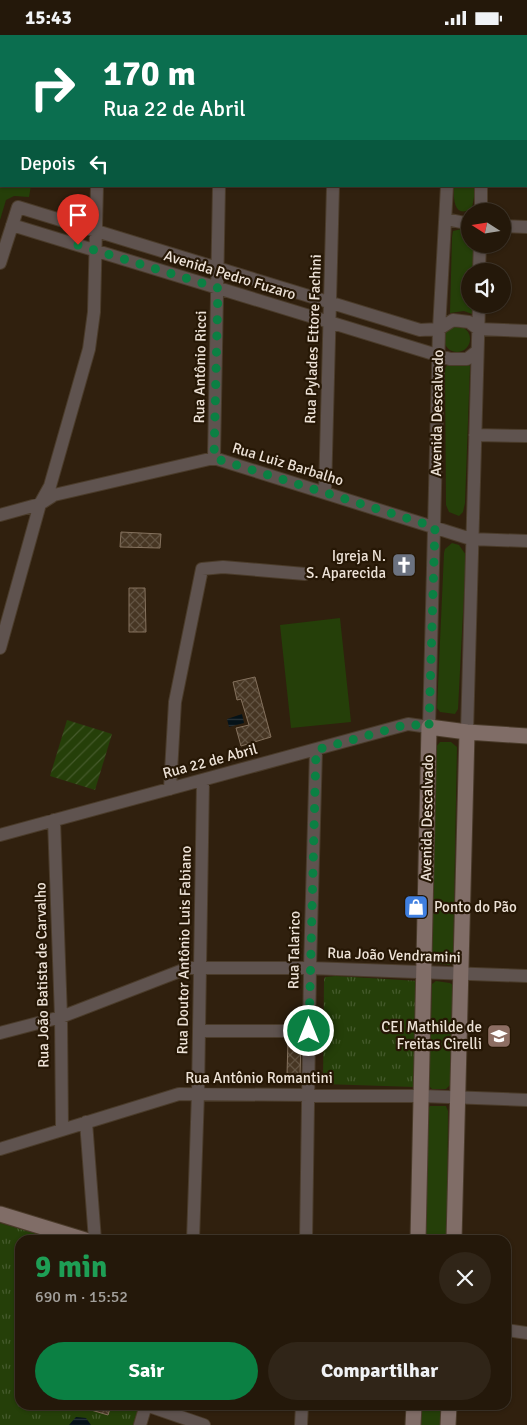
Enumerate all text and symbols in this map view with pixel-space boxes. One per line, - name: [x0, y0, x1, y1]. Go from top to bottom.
- text: 15:43: [25, 6, 72, 30]
- text: 170 m: [103, 52, 196, 95]
- icon: right: [20, 55, 85, 120]
- text: Rua 22 de Abril: [103, 95, 246, 122]
- icon: left: [85, 150, 113, 178]
- text: Depois: [20, 152, 75, 176]
- pin: [57, 194, 99, 245]
- icon: arrive: [64, 201, 92, 229]
- north arrow: [461, 203, 511, 253]
- map controls: [461, 203, 511, 313]
- street label: Avenida Pedro Fuzaro: [162, 246, 298, 304]
- street label: Rua Pylades Ettore Fachini: [301, 254, 325, 424]
- button: sound: [461, 263, 511, 313]
- street label: Rua Antônio Ricci: [190, 310, 210, 424]
- street label: Avenida Descalvado: [427, 349, 447, 477]
- street label: Rua Luiz Barbalho: [230, 438, 346, 490]
- place label: Igreja N. S. Aparecida: [306, 547, 386, 582]
- church icon: Igreja N. S. Aparecida: [391, 552, 417, 578]
- street label: Rua 22 de Abril: [161, 740, 259, 782]
- street label: Avenida Descalvado: [417, 754, 437, 882]
- street label: Rua Doutor Antônio Luis Fabiano: [173, 845, 195, 1055]
- street label: Rua João Batista de Carvalho: [31, 882, 53, 1068]
- shop icon: Ponto do Pão: [403, 894, 429, 920]
- place label: Ponto do Pão: [434, 898, 517, 916]
- street label: Rua Talarico: [284, 910, 304, 989]
- street label: Rua João Vendramini: [327, 944, 461, 966]
- position arrow: [282, 1004, 334, 1056]
- place label: CEI Mathilde de Freitas Cirelli: [381, 1018, 482, 1053]
- school or university icon: CEI Mathilde de Freitas Cirelli: [486, 1023, 512, 1049]
- street label: Rua Antônio Romantini: [185, 1069, 333, 1087]
- text: 9 min: [35, 1249, 107, 1286]
- button: close: [439, 1252, 491, 1304]
- text: 690 m · 15:52: [35, 1287, 128, 1307]
- button: Sair: [35, 1342, 258, 1400]
- button: Compartilhar: [268, 1342, 491, 1400]

